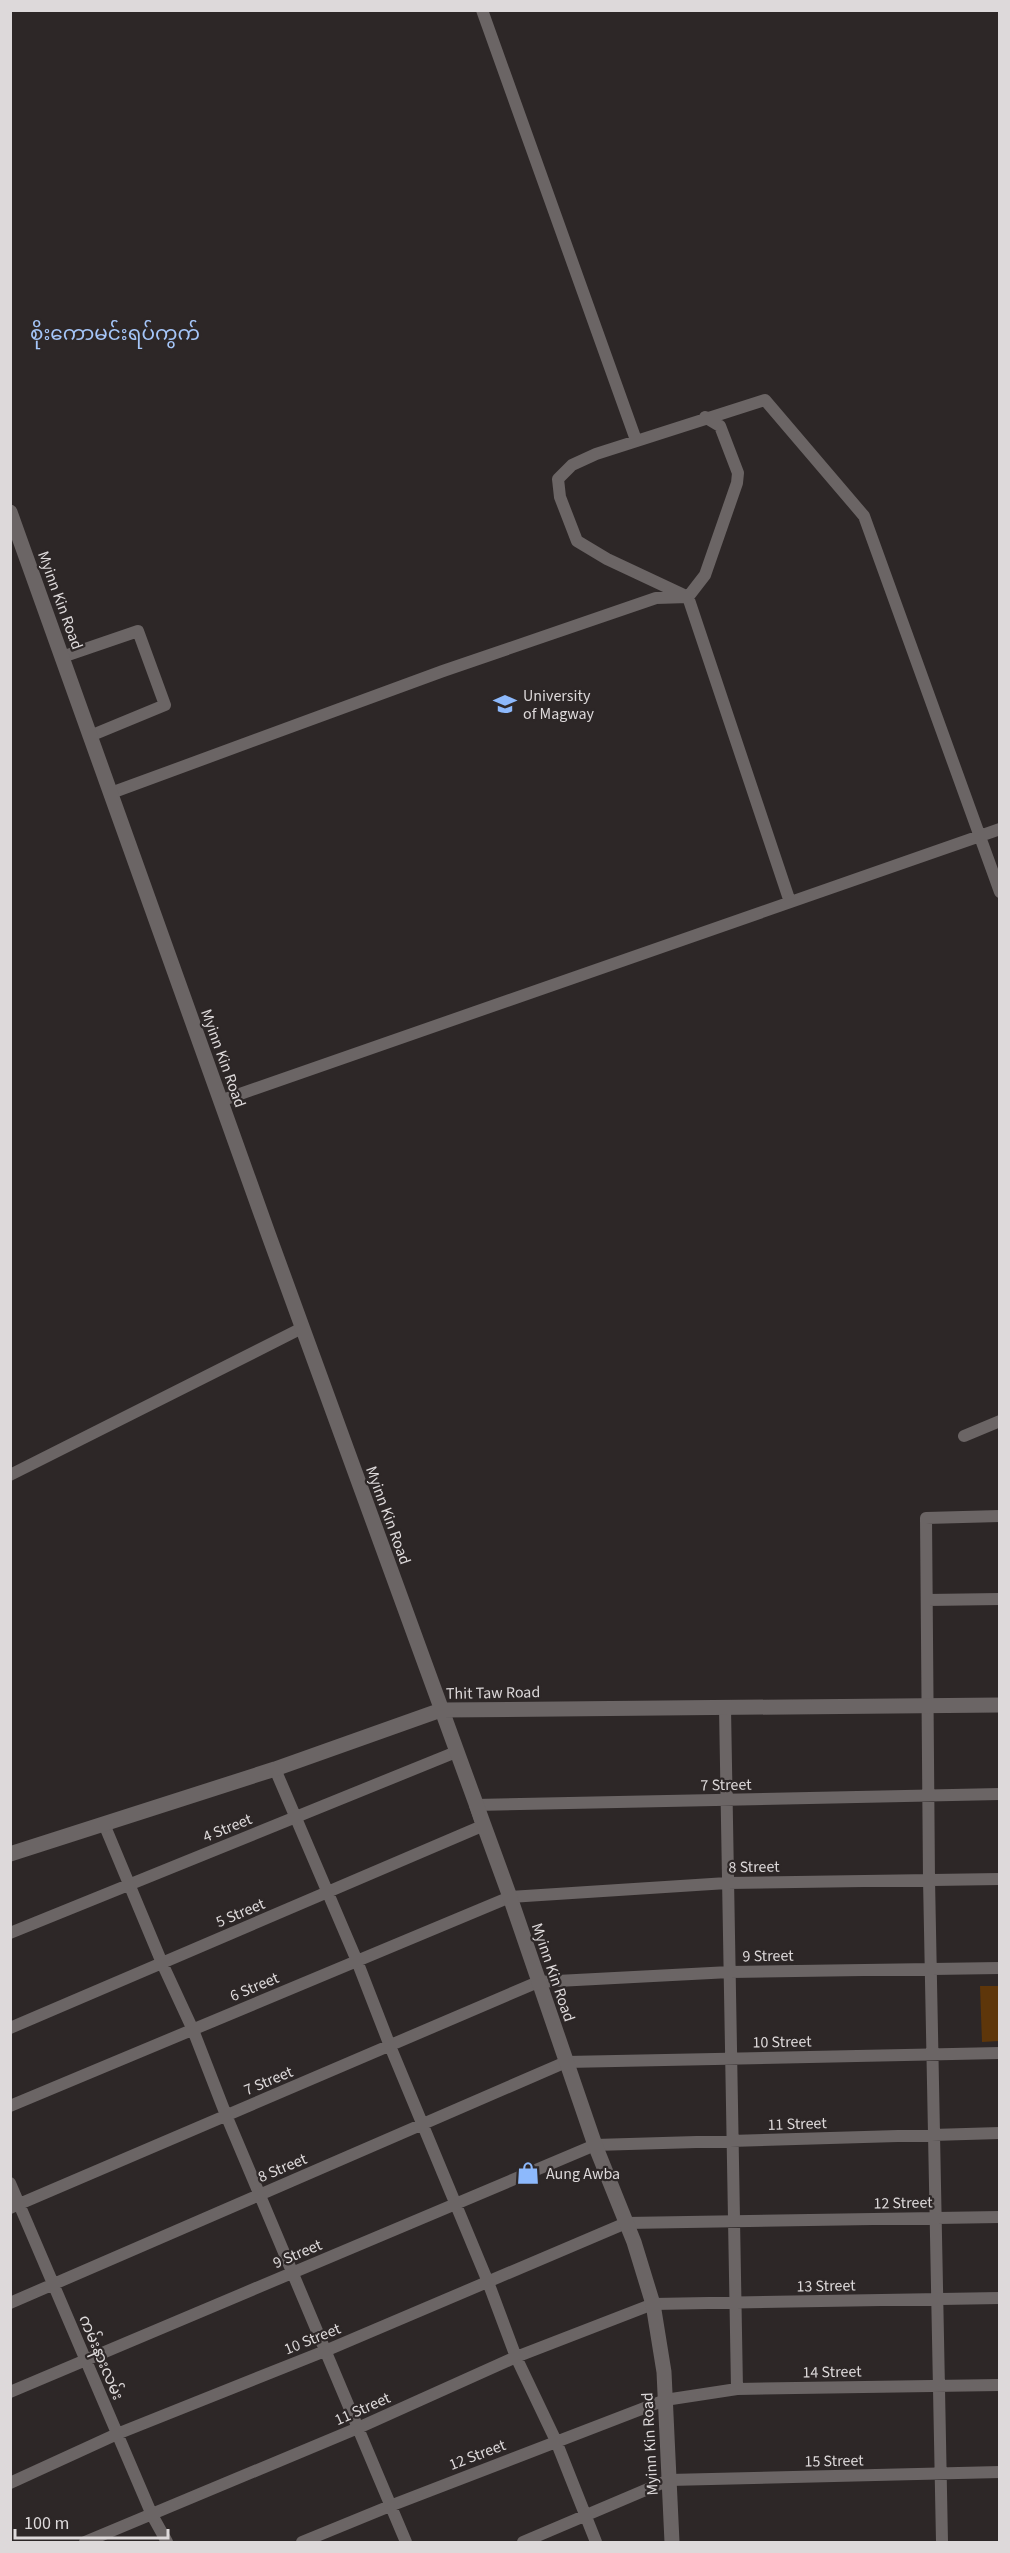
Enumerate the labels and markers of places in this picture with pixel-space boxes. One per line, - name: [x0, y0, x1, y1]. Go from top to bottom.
- place label: University of Magway: [523, 685, 595, 725]
- school or university icon: University of Magway: [492, 691, 518, 717]
- shop icon: Aung Awba: [515, 2160, 541, 2186]
- place label: Aung Awba: [546, 2163, 620, 2185]

